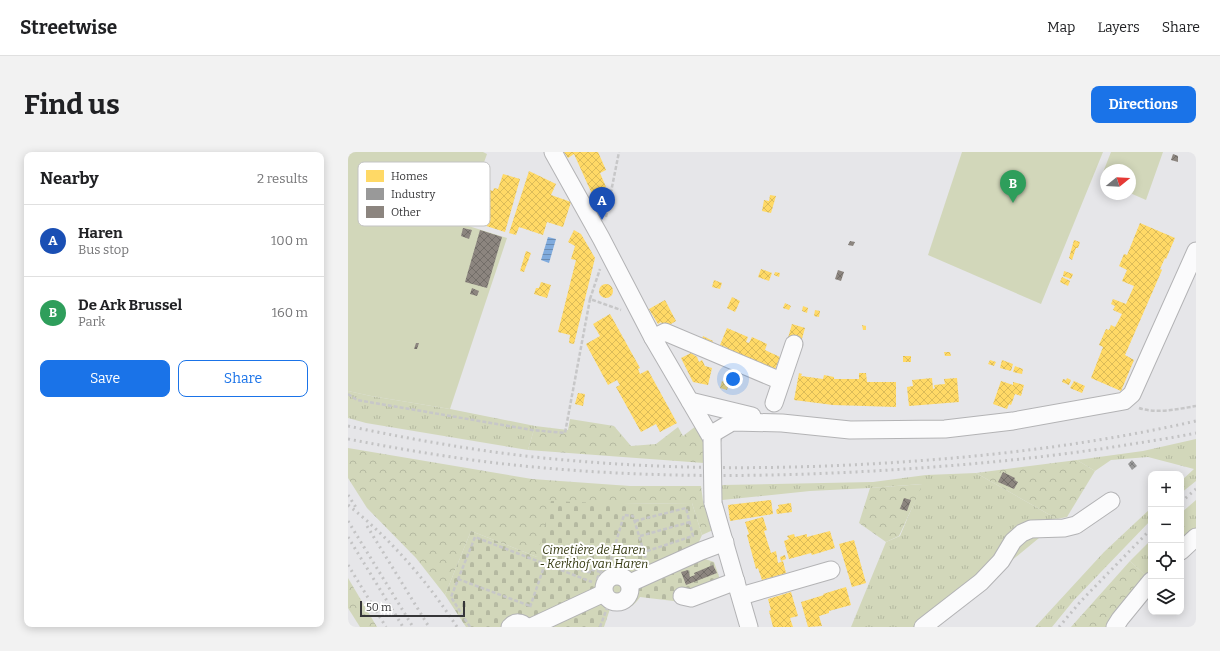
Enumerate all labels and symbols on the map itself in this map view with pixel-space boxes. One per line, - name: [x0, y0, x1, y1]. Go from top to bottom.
- legend: [358, 162, 490, 226]
- north arrow: [1100, 164, 1136, 200]
- text: Homes: [391, 170, 428, 183]
- pin: B: [1000, 170, 1026, 203]
- pin: A: [589, 187, 615, 220]
- text: Industry: [391, 188, 435, 201]
- text: Other: [391, 206, 421, 219]
- your location: [723, 369, 743, 389]
- park label: Cimetière de Haren - Kerkhof van Haren: [540, 543, 648, 571]
- scale bar: [360, 599, 465, 618]

